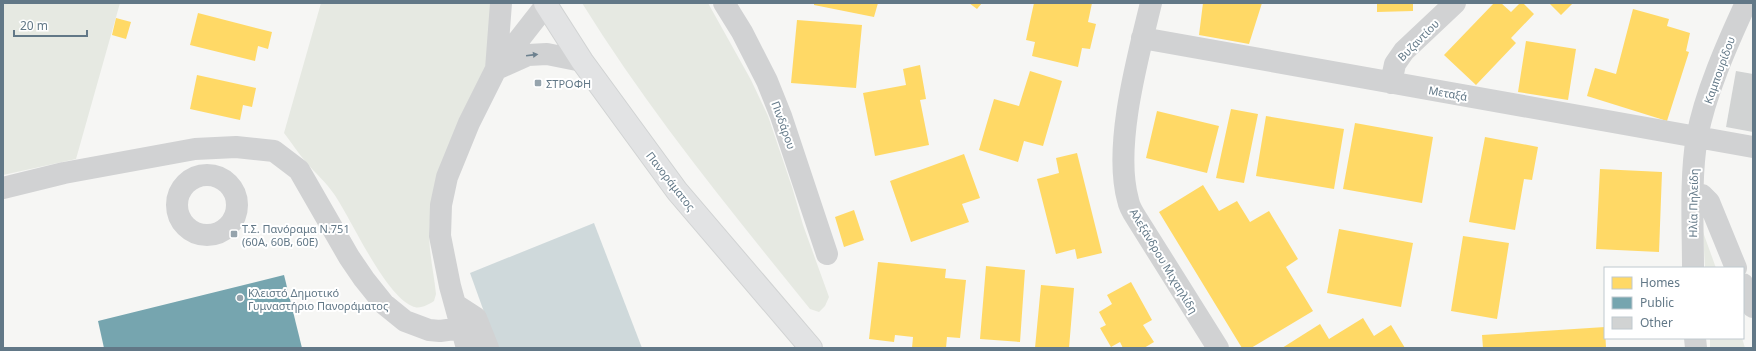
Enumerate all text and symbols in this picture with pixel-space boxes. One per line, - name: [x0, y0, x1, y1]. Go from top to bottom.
- scale bar: [14, 12, 87, 38]
- street label: Βυζαντίου: [1394, 16, 1442, 64]
- text: 20 m: [20, 17, 48, 34]
- street label: Καμπουρίδου: [1700, 34, 1738, 106]
- one-way arrow: [526, 52, 538, 59]
- place label: ΣΤΡΟΦΗ: [546, 76, 591, 91]
- marker: ΣΤΡΟΦΗ: [533, 78, 543, 88]
- street label: Μεταξά: [1427, 82, 1469, 104]
- street label: Πινδάρου: [768, 99, 800, 151]
- street label: Πανοράματος: [643, 148, 699, 214]
- street label: Ηλία Πηλείδη: [1685, 168, 1701, 238]
- street label: Aλεξάνδρου Mιχαηλίδη: [1127, 206, 1201, 316]
- place label: Τ.Σ. Πανόραμα Ν.751 (60A, 60B, 60E): [242, 221, 350, 249]
- marker: Τ.Σ. Πανόραμα Ν.751 (60A, 60B, 60E): [229, 229, 239, 239]
- legend: [1604, 267, 1744, 339]
- text: Homes: [1640, 274, 1680, 291]
- place label: Κλειστό Δημοτικό Γυμναστήριο Πανοράματος: [248, 285, 388, 313]
- marker: Κλειστό Δημοτικό Γυμναστήριο Πανοράματος: [235, 293, 245, 303]
- text: Public: [1640, 294, 1674, 311]
- text: Other: [1640, 314, 1673, 331]

